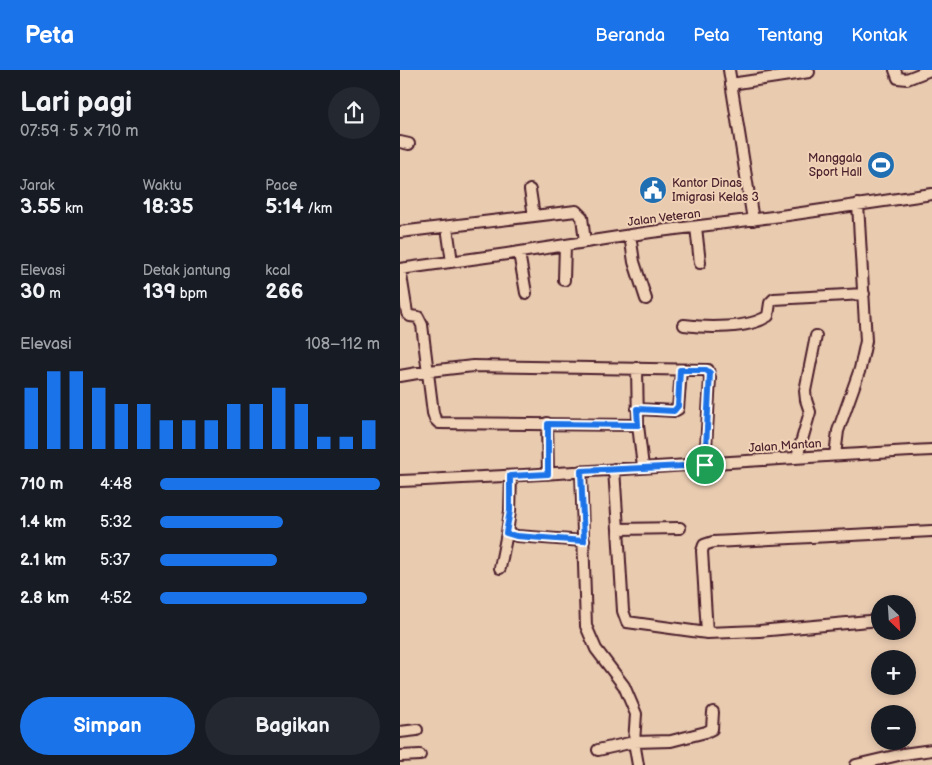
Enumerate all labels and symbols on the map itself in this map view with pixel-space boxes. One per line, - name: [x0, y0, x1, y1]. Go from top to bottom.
- sports icon: Manggala Sport Hall: [866, 150, 896, 180]
- place label: Manggala Sport Hall: [808, 151, 862, 180]
- public building icon: Kantor Dinas Imigrasi Kelas 3: [638, 175, 668, 205]
- place label: Kantor Dinas Imigrasi Kelas 3: [672, 176, 759, 205]
- street label: Jalan Veteran: [627, 206, 702, 230]
- street label: Jalan Mantan: [748, 436, 822, 456]
- pin: [684, 444, 726, 486]
- north arrow: [871, 595, 916, 640]

